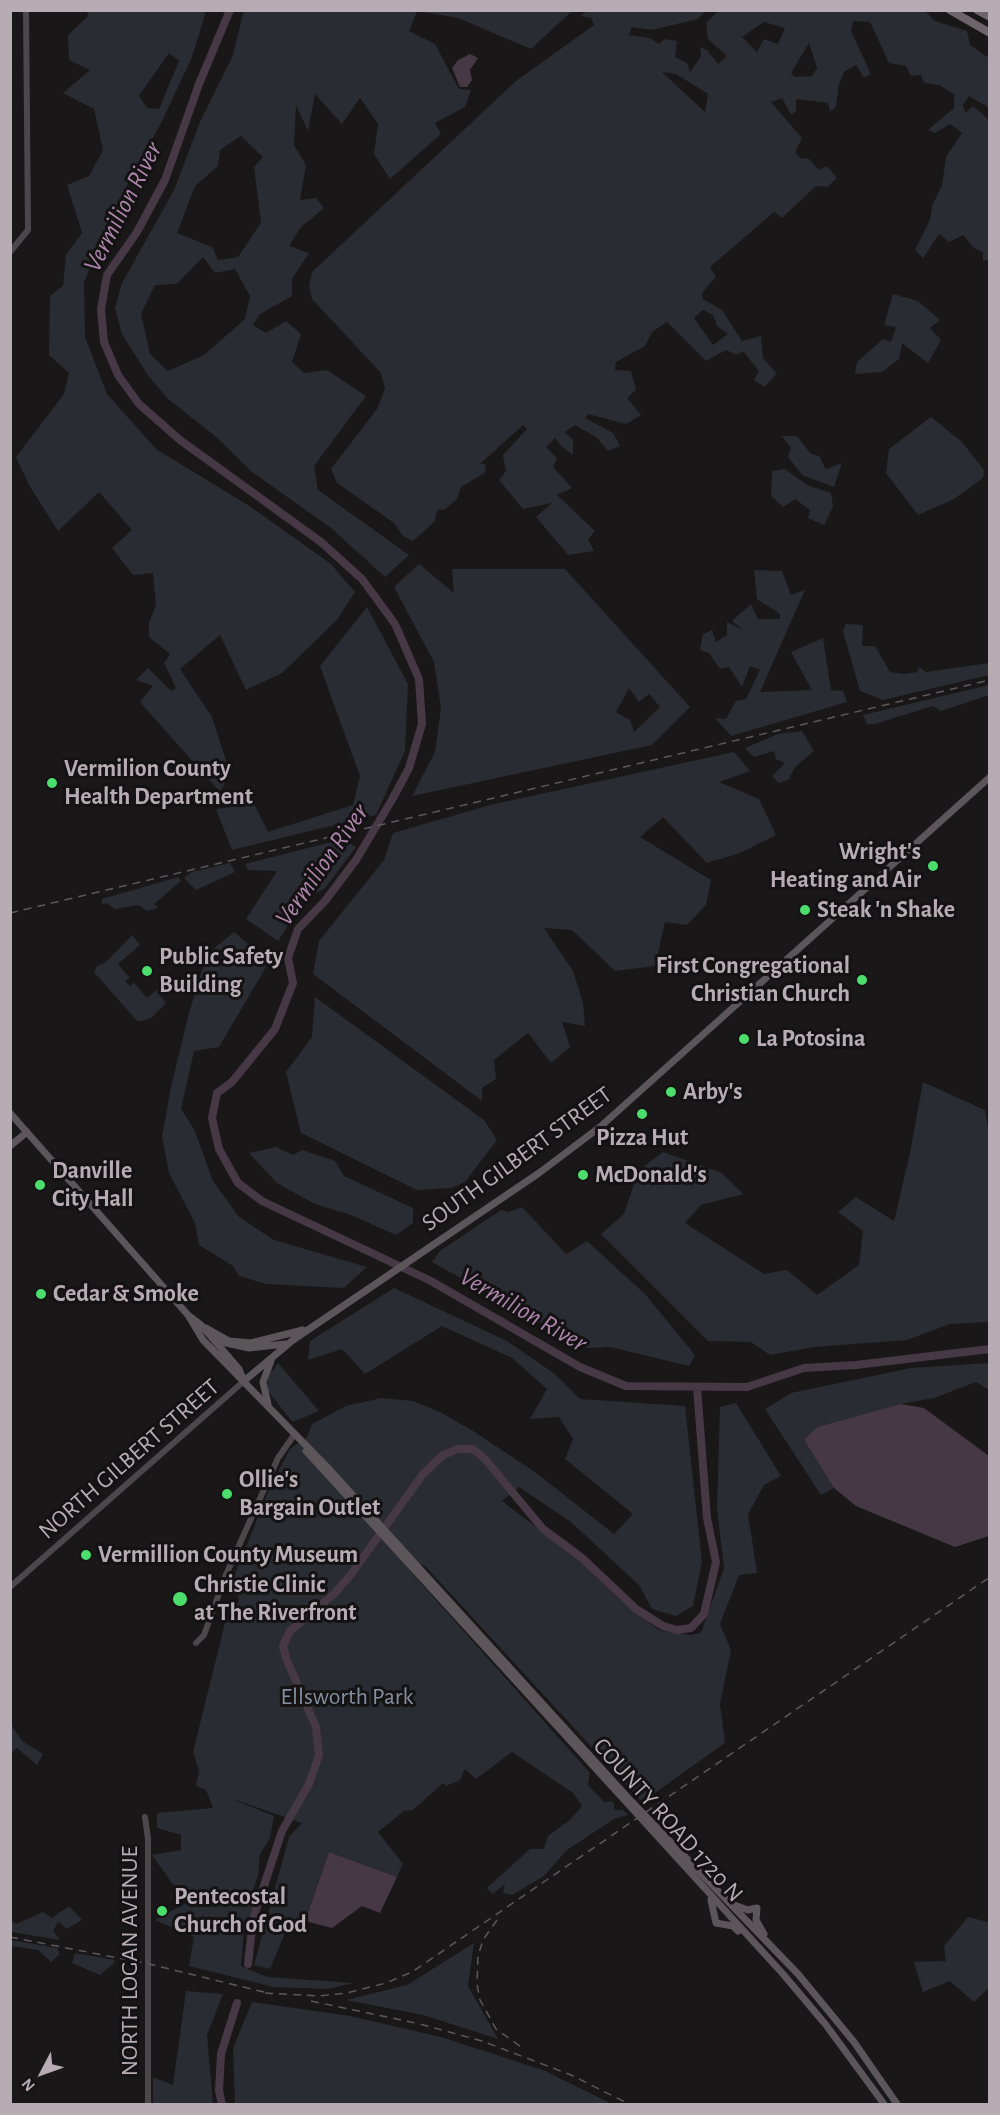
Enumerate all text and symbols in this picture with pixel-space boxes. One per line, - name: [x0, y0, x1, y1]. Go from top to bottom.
- water label: Vermilion River: [77, 137, 169, 277]
- place label: Vermilion County Health Department: [64, 755, 253, 811]
- marker: Vermilion County Health Department: [45, 776, 59, 790]
- water label: Vermilion River: [269, 798, 375, 932]
- place label: Wright's Heating and Air: [770, 838, 921, 894]
- marker: Wright's Heating and Air: [926, 859, 940, 873]
- place label: Steak 'n Shake: [817, 896, 955, 924]
- marker: Steak 'n Shake: [798, 903, 812, 917]
- place label: Public Safety Building: [159, 943, 283, 999]
- place label: First Congregational Christian Church: [656, 952, 850, 1008]
- marker: Public Safety Building: [140, 964, 154, 978]
- marker: First Congregational Christian Church: [855, 973, 869, 987]
- place label: La Potosina: [756, 1025, 865, 1053]
- marker: La Potosina: [737, 1032, 751, 1046]
- place label: Arby's: [683, 1078, 742, 1106]
- street label: SOUTH GILBERT STREET: [416, 1080, 618, 1238]
- marker: Arby's: [664, 1085, 678, 1099]
- marker: Pizza Hut: [635, 1107, 649, 1121]
- place label: Pizza Hut: [596, 1124, 688, 1152]
- place label: Danville City Hall: [52, 1157, 134, 1213]
- place label: McDonald's: [595, 1161, 707, 1189]
- marker: McDonald's: [576, 1168, 590, 1182]
- marker: Danville City Hall: [33, 1178, 47, 1192]
- water label: Vermilion River: [454, 1261, 592, 1359]
- place label: Cedar & Smoke: [53, 1280, 199, 1308]
- marker: Cedar & Smoke: [34, 1287, 48, 1301]
- street label: NORTH GILBERT STREET: [33, 1373, 225, 1545]
- place label: Ollie's Bargain Outlet: [239, 1466, 380, 1522]
- marker: Ollie's Bargain Outlet: [220, 1487, 234, 1501]
- place label: Vermillion County Museum: [98, 1541, 358, 1569]
- marker: Vermillion County Museum: [79, 1548, 93, 1562]
- place label: Christie Clinic at The Riverfront: [194, 1571, 356, 1627]
- marker: Christie Clinic at The Riverfront: [171, 1590, 189, 1608]
- park label: Ellsworth Park: [281, 1683, 413, 1711]
- street label: COUNTY ROAD 1720 N: [587, 1732, 749, 1908]
- street label: NORTH LOGAN AVENUE: [116, 1846, 144, 2076]
- place label: Pentecostal Church of God: [174, 1883, 307, 1939]
- marker: Pentecostal Church of God: [155, 1904, 169, 1918]
- north arrow: [12, 2043, 72, 2103]
- text: N: [19, 2075, 38, 2094]

